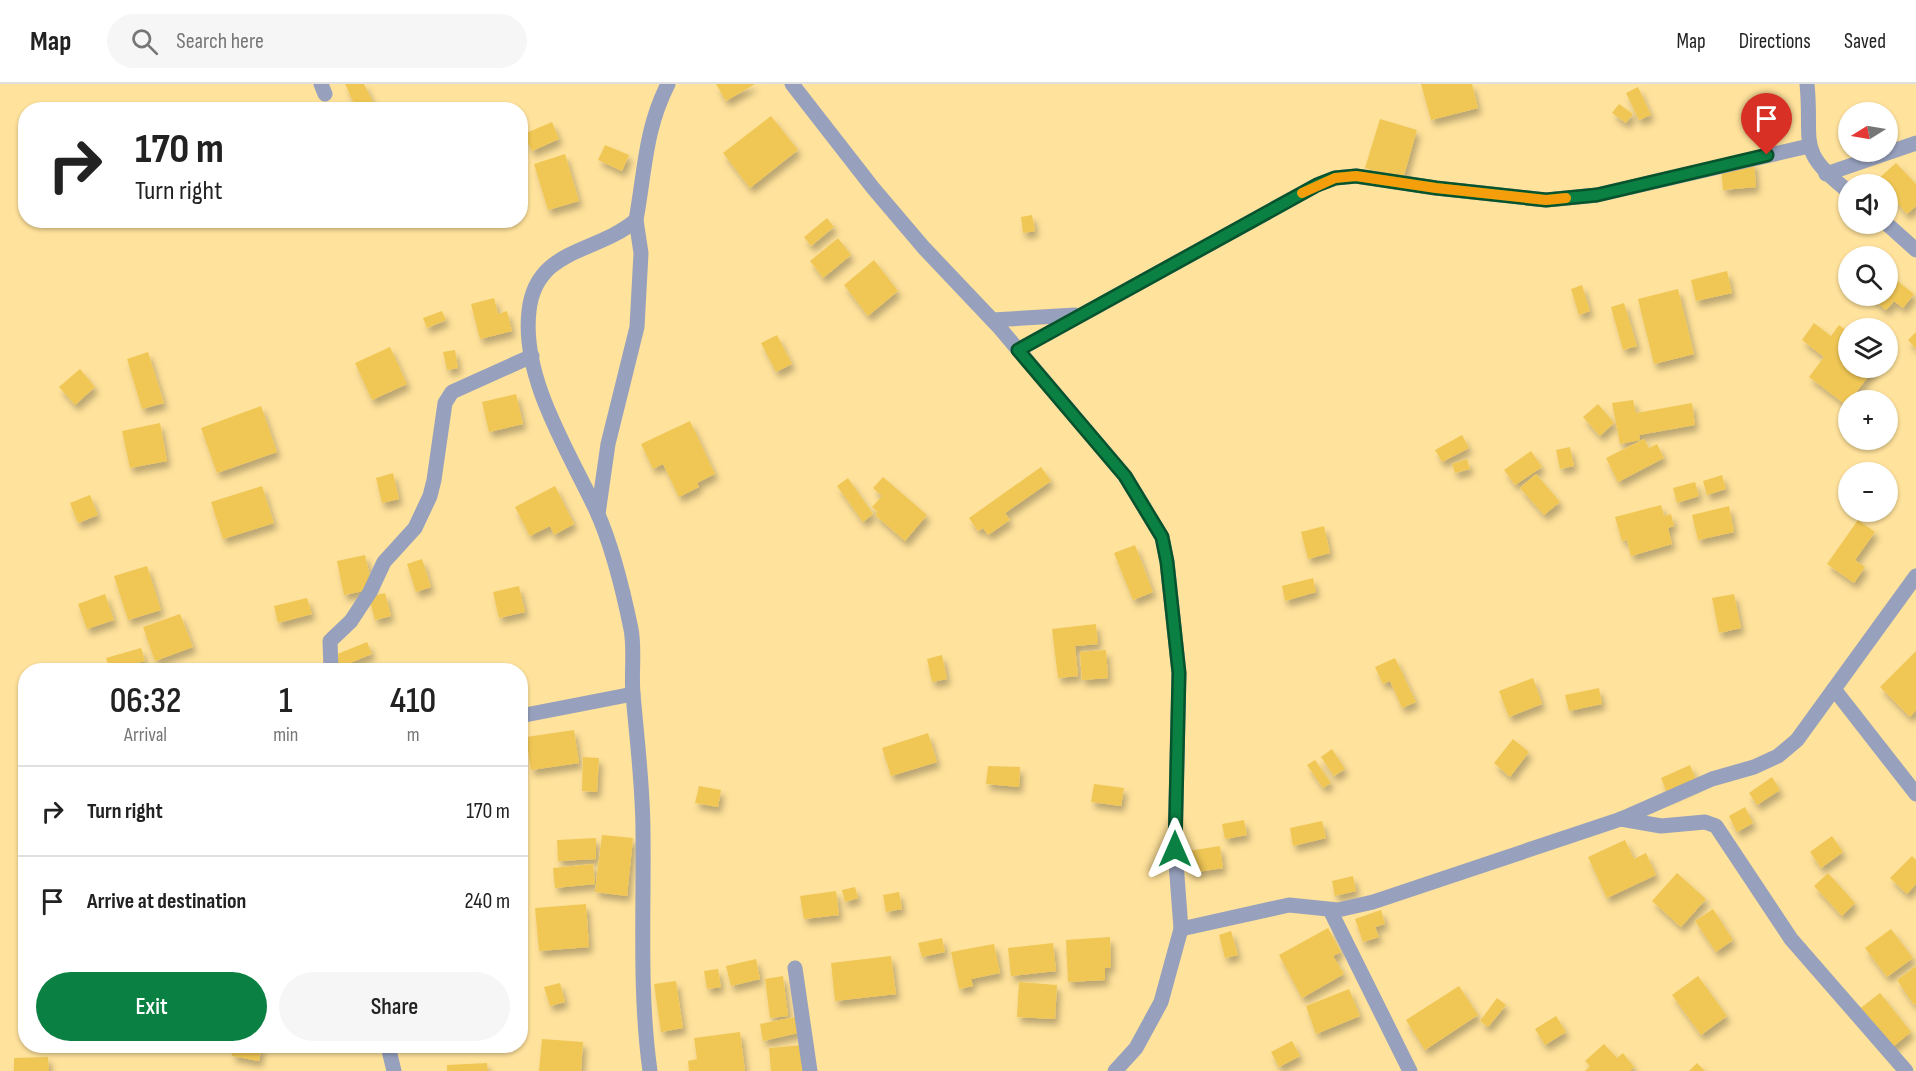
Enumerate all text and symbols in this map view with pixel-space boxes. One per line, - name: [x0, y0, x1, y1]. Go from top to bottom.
- search box: [107, 14, 527, 68]
- text: Map: [30, 25, 71, 58]
- icon: search: [128, 25, 161, 58]
- text: Search here: [176, 28, 264, 55]
- text: Map: [1676, 29, 1706, 54]
- text: Directions: [1739, 29, 1811, 54]
- text: Saved: [1844, 29, 1886, 54]
- pin: [1741, 93, 1792, 155]
- icon: arrive: [1750, 102, 1783, 135]
- north arrow: [1838, 102, 1898, 162]
- map controls: [1838, 102, 1898, 522]
- text: 170 m: [135, 124, 224, 175]
- icon: right: [36, 126, 114, 204]
- button: sound: [1838, 174, 1898, 234]
- text: Turn right: [135, 175, 222, 207]
- button: search: [1838, 246, 1898, 306]
- button: layers: [1838, 318, 1898, 378]
- button: +: [1838, 390, 1898, 450]
- button: −: [1838, 462, 1898, 522]
- text: 06:32: [110, 680, 181, 723]
- text: 1: [279, 680, 292, 723]
- text: 410: [390, 680, 436, 723]
- text: Arrival: [124, 723, 167, 747]
- text: min: [273, 723, 298, 747]
- text: m: [407, 723, 420, 747]
- icon: right: [36, 795, 69, 828]
- text: Turn right: [87, 798, 163, 825]
- text: 170 m: [466, 798, 510, 825]
- position arrow: [1143, 817, 1207, 881]
- icon: arrive: [36, 885, 69, 918]
- text: Arrive at destination: [87, 888, 246, 915]
- text: 240 m: [464, 888, 510, 915]
- button: Exit: [36, 972, 267, 1041]
- button: Share: [279, 972, 510, 1041]

